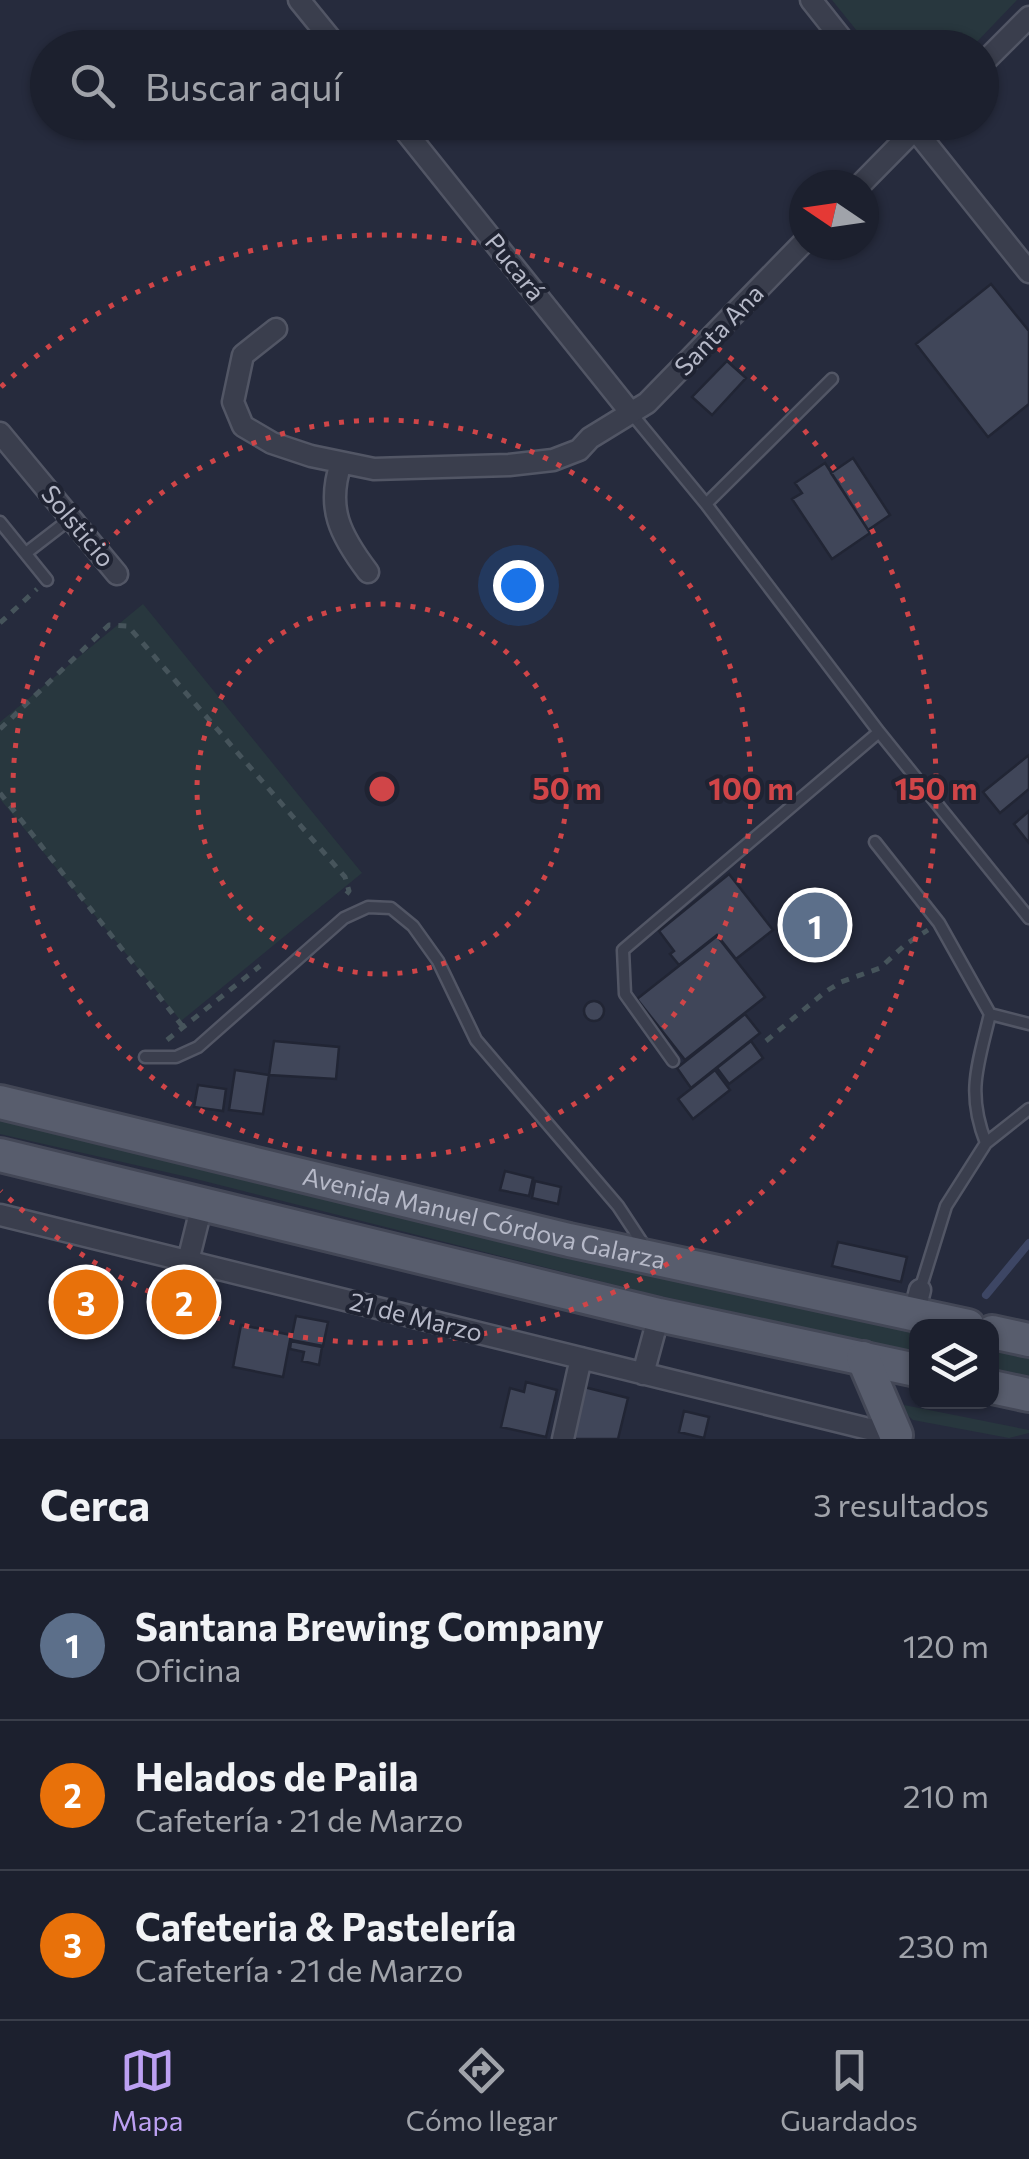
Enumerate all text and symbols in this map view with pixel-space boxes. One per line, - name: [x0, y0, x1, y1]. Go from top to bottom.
- search box: [30, 30, 999, 140]
- icon: search: [65, 58, 120, 113]
- text: Buscar aquí: [145, 62, 342, 109]
- north arrow: [789, 170, 879, 260]
- street label: Pucará: [480, 227, 552, 306]
- street label: Santa Ana: [668, 278, 769, 381]
- street label: Solsticio: [36, 478, 122, 572]
- your location: [493, 560, 544, 611]
- text: 50 m: [532, 769, 602, 806]
- text: 100 m: [708, 769, 794, 806]
- text: 150 m: [895, 769, 977, 806]
- centre of rings: [364, 771, 400, 807]
- pin: 1: [782, 888, 848, 962]
- street label: Avenida Manuel Córdova Galarza: [300, 1160, 669, 1274]
- pin: 3: [54, 1264, 118, 1340]
- pin: 2: [152, 1264, 216, 1340]
- street label: 21 de Marzo: [347, 1285, 486, 1347]
- map controls: [909, 1319, 999, 1409]
- button: layers: [909, 1319, 999, 1409]
- text: Cerca: [40, 1478, 150, 1530]
- text: 3 resultados: [813, 1484, 989, 1524]
- text: Santana Brewing Company: [135, 1602, 604, 1649]
- text: 1: [65, 1625, 80, 1665]
- text: 120 m: [903, 1625, 989, 1665]
- text: Oficina: [135, 1649, 241, 1689]
- text: Helados de Paila: [135, 1752, 419, 1799]
- text: 2: [63, 1775, 82, 1815]
- text: 210 m: [903, 1775, 989, 1815]
- text: Cafetería · 21 de Marzo: [135, 1799, 463, 1839]
- text: Cafeteria & Pastelería: [135, 1902, 516, 1949]
- text: 3: [63, 1925, 82, 1965]
- text: 230 m: [898, 1925, 989, 1965]
- text: Cafetería · 21 de Marzo: [135, 1949, 463, 1989]
- tab: Mapa: [111, 2043, 184, 2137]
- tab: Cómo llegar: [406, 2043, 558, 2137]
- tab: Guardados: [780, 2043, 918, 2137]

